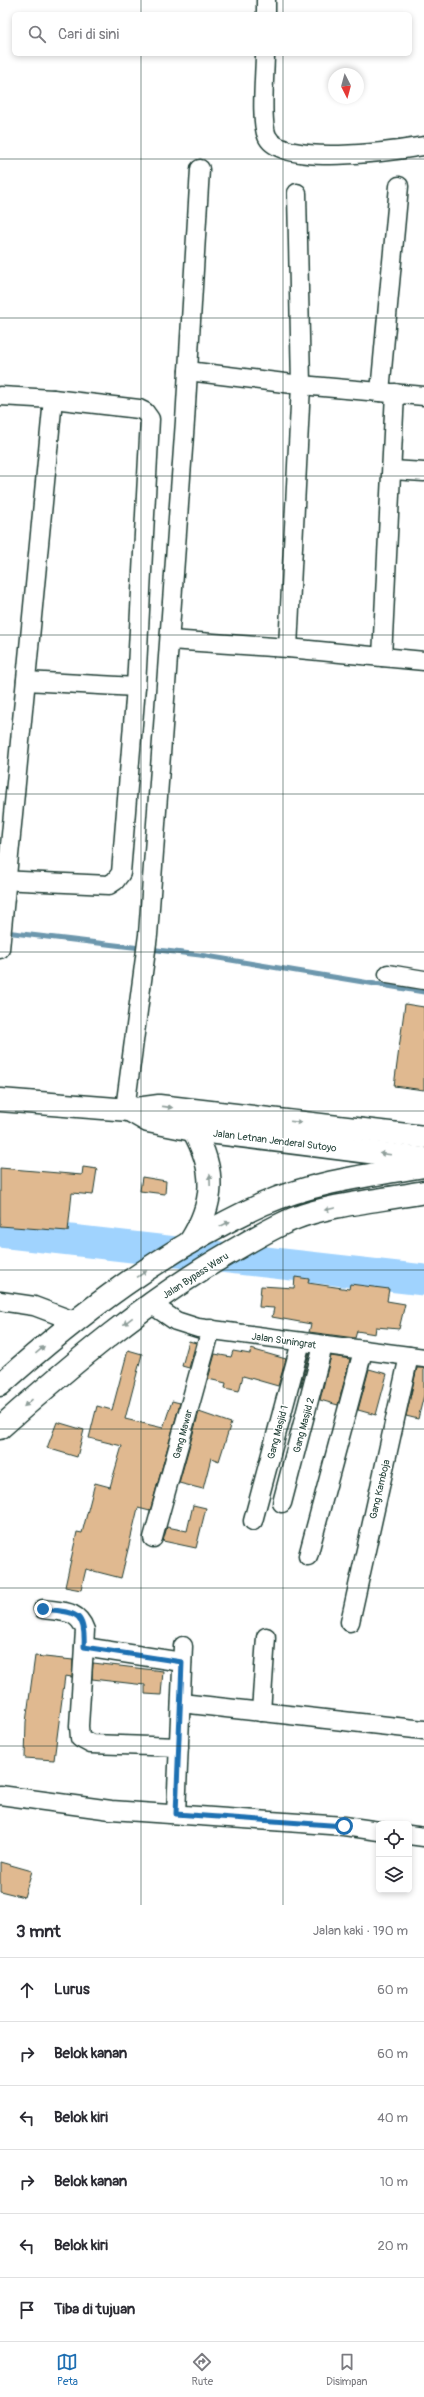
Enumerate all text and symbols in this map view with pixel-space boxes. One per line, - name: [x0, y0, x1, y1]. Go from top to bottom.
- search box: [12, 12, 412, 56]
- icon: search: [26, 23, 48, 45]
- text: Cari di sini: [58, 25, 119, 44]
- north arrow: [328, 68, 364, 104]
- one-way arrow: [161, 1104, 173, 1110]
- one-way arrow: [290, 1119, 302, 1125]
- street label: Jalan Letnan Jenderal Sutoyo: [212, 1127, 338, 1155]
- one-way arrow: [379, 1151, 391, 1157]
- one-way arrow: [207, 1173, 213, 1186]
- one-way arrow: [324, 1206, 337, 1212]
- one-way arrow: [219, 1221, 231, 1227]
- street label: Jalan Bypass Waru: [160, 1250, 231, 1302]
- one-way arrow: [137, 1270, 147, 1278]
- one-way arrow: [123, 1317, 134, 1325]
- street label: Jalan Suningrat: [251, 1331, 318, 1352]
- one-way arrow: [34, 1346, 45, 1355]
- street label: Gang Masjid 2: [291, 1396, 317, 1454]
- one-way arrow: [22, 1399, 33, 1408]
- street label: Gang Masjid 1: [265, 1404, 291, 1460]
- street label: Gang Mawar: [171, 1408, 195, 1460]
- street label: Gang Kamboja: [367, 1458, 393, 1520]
- route end: [34, 1600, 52, 1618]
- route start: [335, 1817, 353, 1835]
- map controls: [376, 1821, 412, 1893]
- button: locate: [376, 1821, 412, 1857]
- button: layers: [376, 1857, 412, 1893]
- text: 3 mnt: [16, 1921, 61, 1942]
- text: Jalan kaki · 190 m: [313, 1923, 408, 1939]
- icon: ahead: [16, 1979, 38, 2001]
- text: Lurus: [54, 1980, 90, 1999]
- text: 60 m: [377, 1982, 408, 1998]
- icon: right: [16, 2043, 38, 2065]
- text: Belok kanan: [54, 2044, 127, 2063]
- text: 60 m: [377, 2046, 408, 2062]
- icon: left: [16, 2107, 38, 2129]
- text: Belok kiri: [54, 2108, 108, 2127]
- text: 40 m: [377, 2110, 408, 2126]
- icon: right: [16, 2171, 38, 2193]
- text: Belok kanan: [54, 2172, 127, 2191]
- text: 10 m: [380, 2174, 408, 2190]
- icon: left: [16, 2235, 38, 2257]
- text: Belok kiri: [54, 2236, 108, 2255]
- text: 20 m: [377, 2238, 408, 2254]
- icon: arrive: [16, 2299, 38, 2321]
- text: Tiba di tujuan: [54, 2300, 135, 2319]
- tab: Peta: [56, 2351, 78, 2388]
- tab: Rute: [191, 2351, 213, 2388]
- tab: Disimpan: [326, 2351, 368, 2388]

